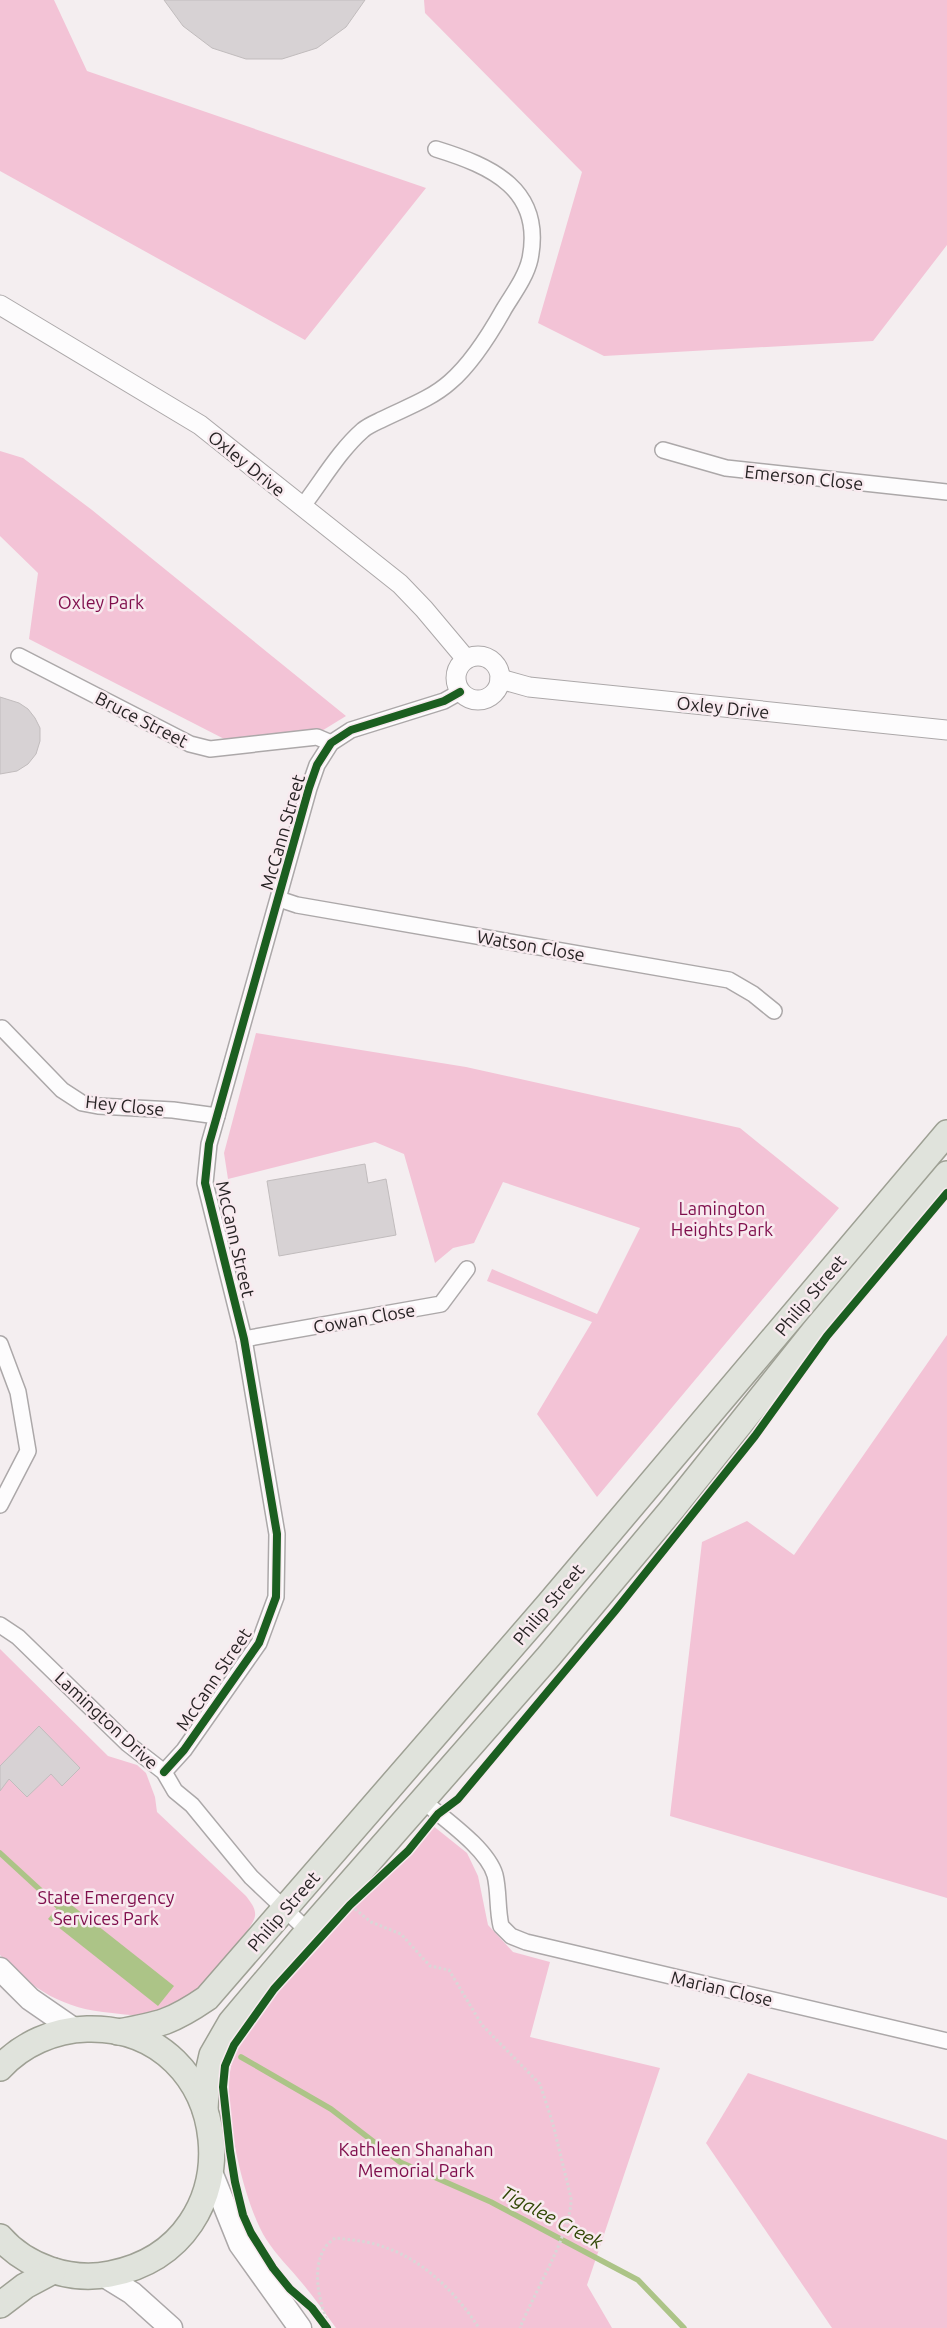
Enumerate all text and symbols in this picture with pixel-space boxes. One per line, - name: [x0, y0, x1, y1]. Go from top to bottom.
- street label: Oxley Drive: [205, 426, 289, 500]
- street label: Emerson Close: [744, 461, 864, 493]
- park label: Oxley Park: [58, 592, 144, 612]
- street label: Bruce Street: [92, 687, 192, 751]
- street label: Oxley Drive: [676, 692, 770, 722]
- street label: McCann Street: [256, 772, 308, 892]
- street label: Watson Close: [475, 926, 587, 964]
- street label: Hey Close: [85, 1091, 165, 1119]
- street label: McCann Street: [213, 1179, 259, 1299]
- park label: Lamington Heights Park: [671, 1198, 773, 1239]
- street label: Philip Street: [770, 1250, 850, 1340]
- street label: Cowan Close: [311, 1299, 417, 1337]
- street label: Philip Street: [508, 1559, 588, 1649]
- street label: McCann Street: [171, 1624, 255, 1734]
- street label: Lamington Drive: [51, 1667, 163, 1773]
- street label: Philip Street: [243, 1867, 323, 1955]
- park label: State Emergency Services Park: [38, 1887, 175, 1928]
- street label: Marian Close: [669, 1967, 775, 2009]
- park label: Kathleen Shanahan Memorial Park: [339, 2139, 493, 2180]
- water label: Tigalee Creek: [497, 2181, 607, 2253]

